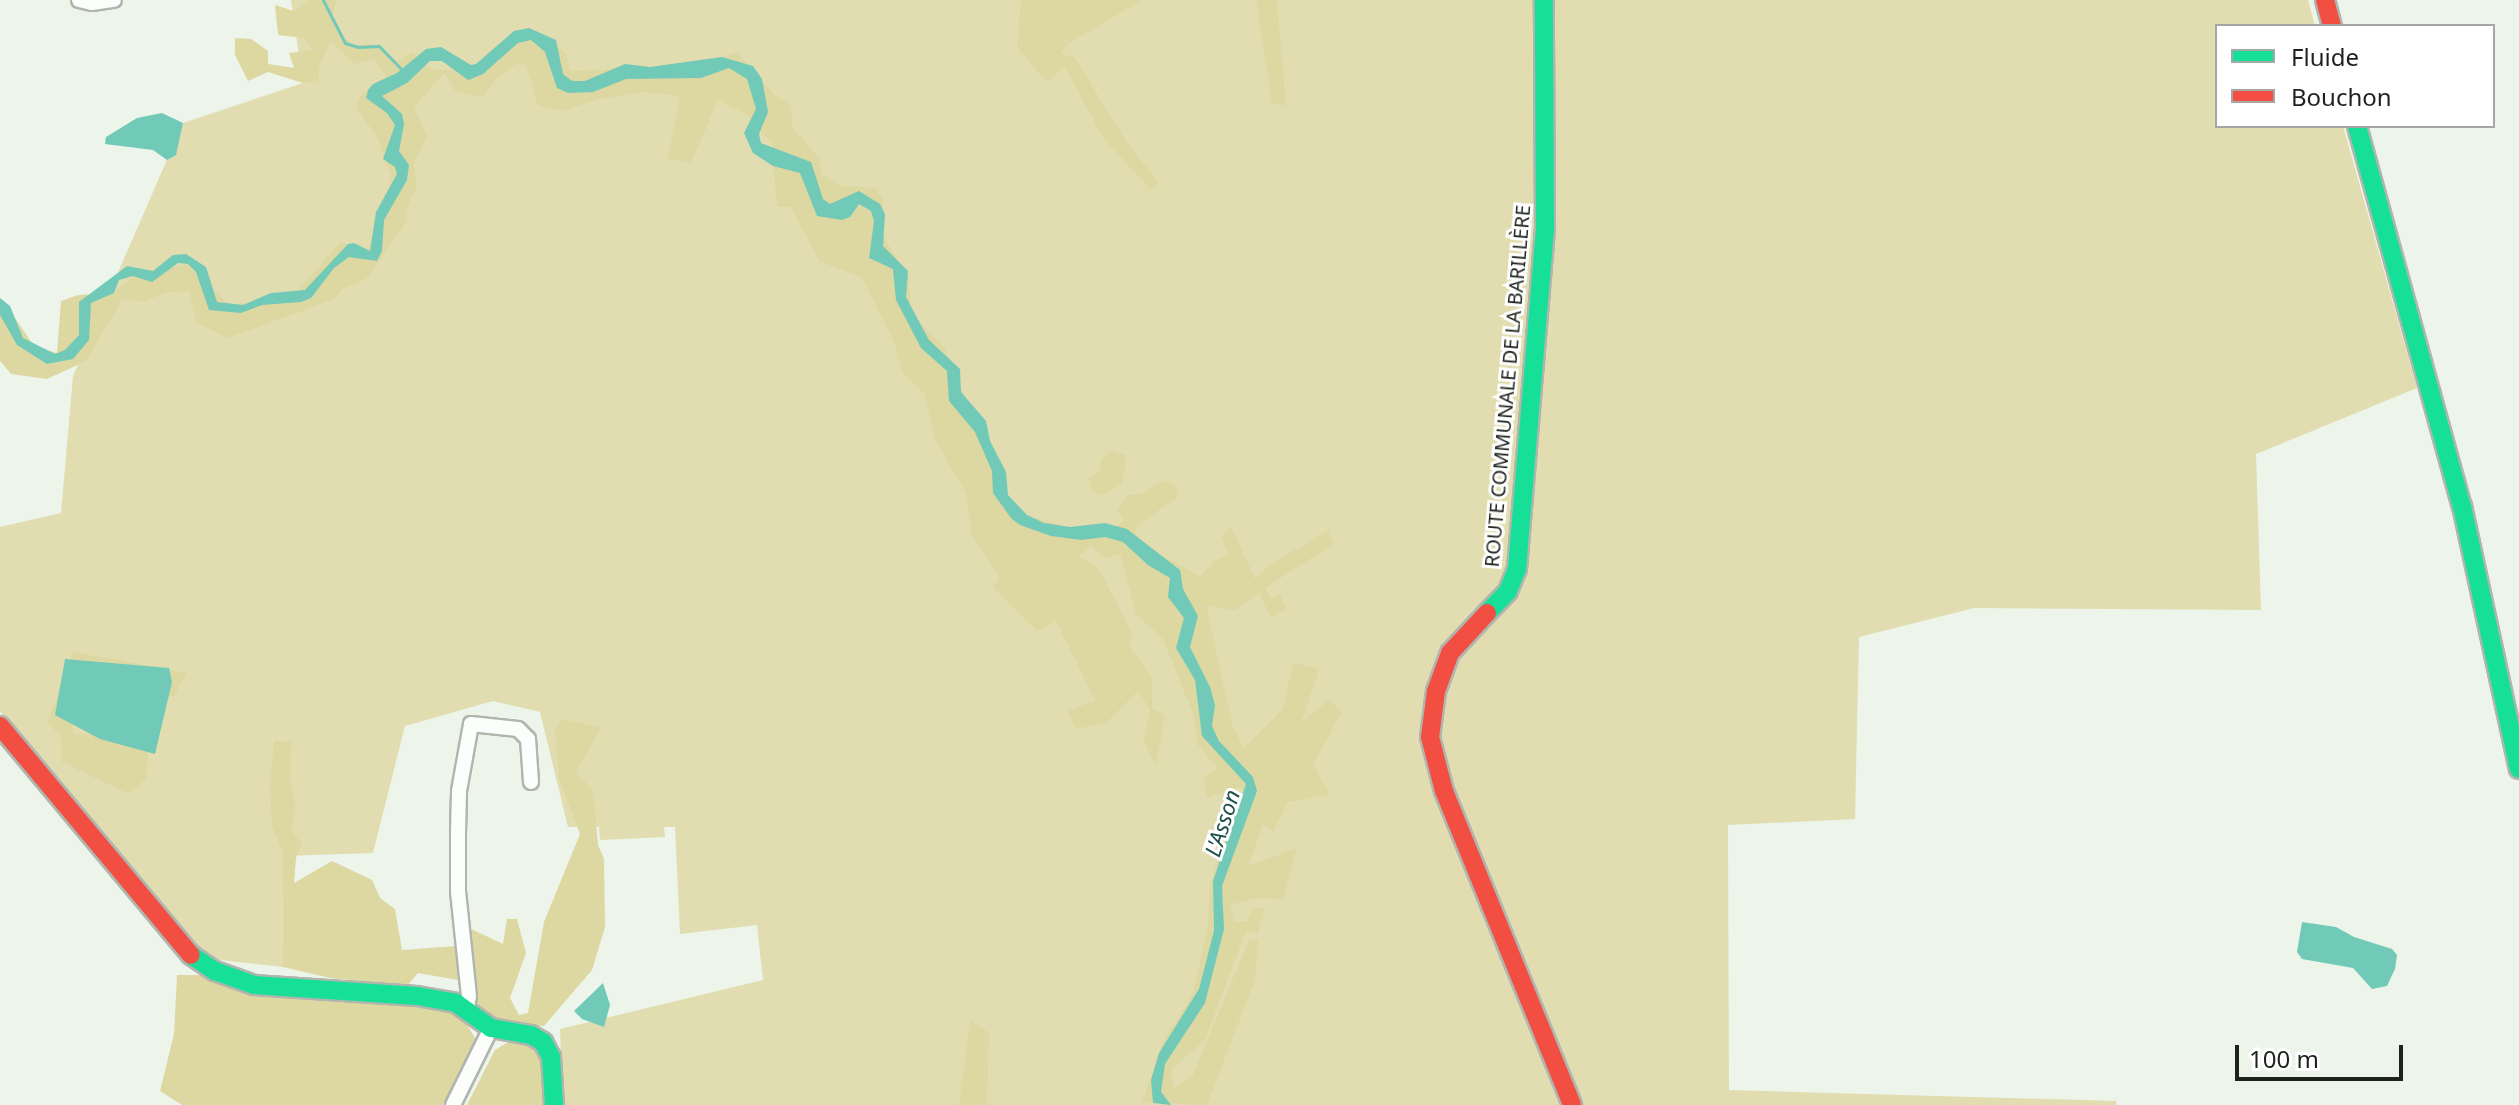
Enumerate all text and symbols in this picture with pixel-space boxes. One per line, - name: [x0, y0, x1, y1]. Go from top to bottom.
- legend: [2215, 24, 2495, 128]
- text: Fluide: [2291, 40, 2359, 73]
- text: Bouchon: [2291, 80, 2392, 113]
- street label: ROUTE COMMUNALE DE LA BARILLÈRE: [1479, 204, 1535, 568]
- water label: L'Asson: [1199, 786, 1245, 860]
- scale bar: [2239, 1029, 2407, 1079]
- text: 100 m: [2249, 1042, 2319, 1075]

